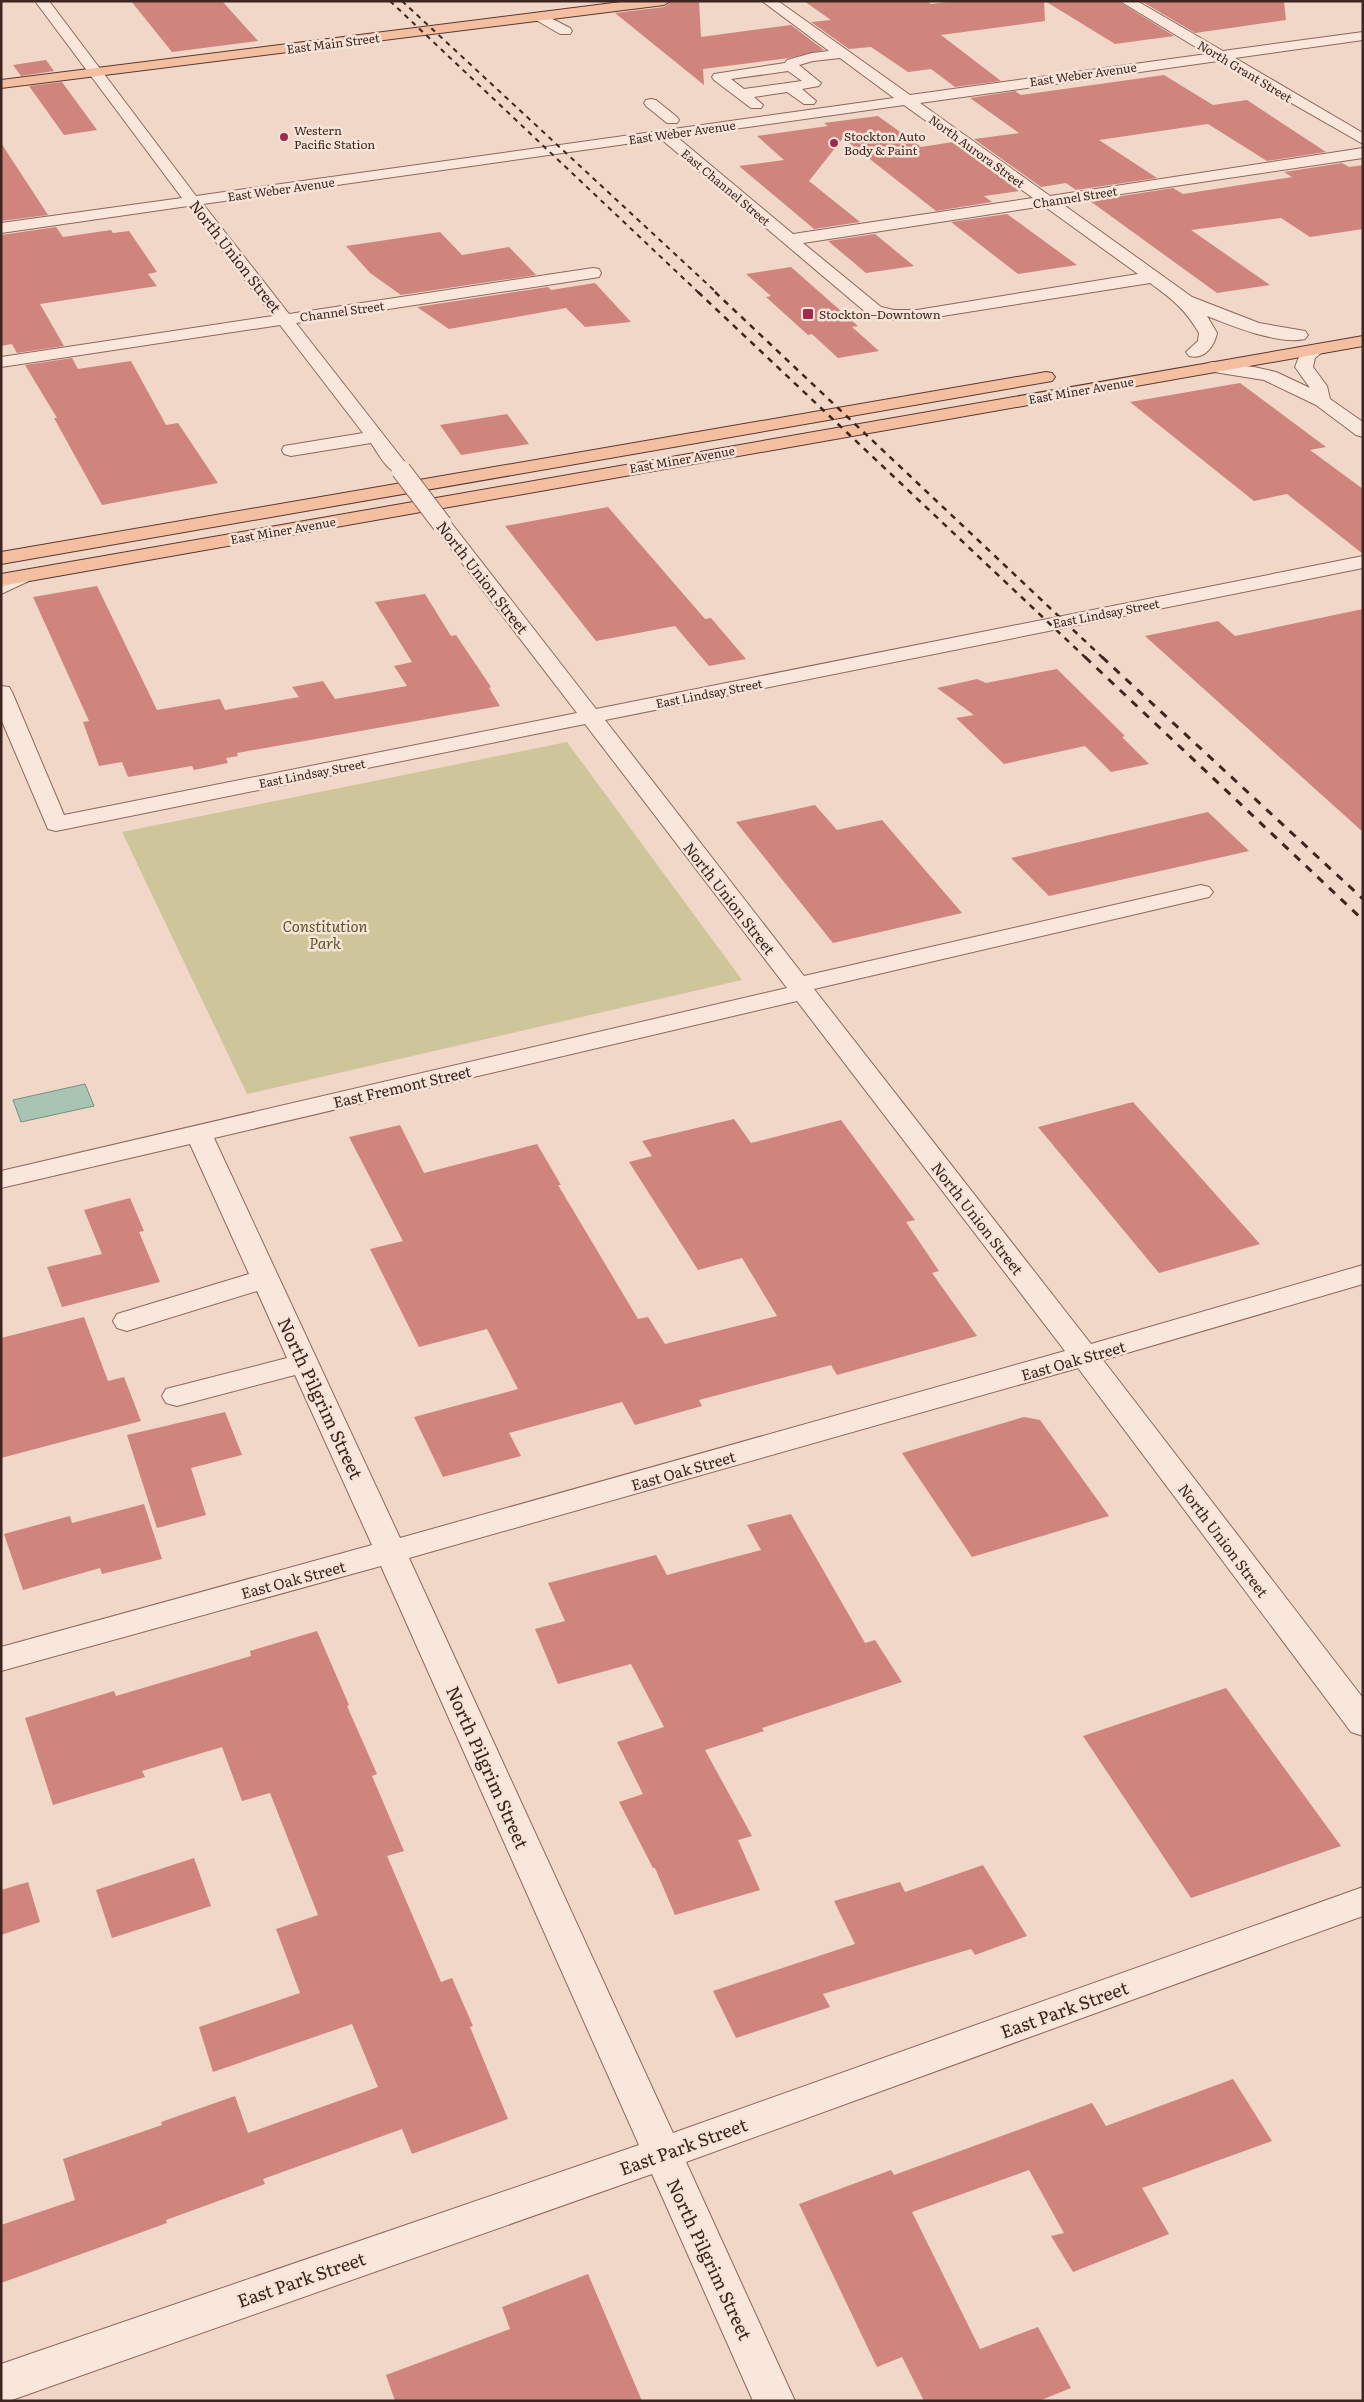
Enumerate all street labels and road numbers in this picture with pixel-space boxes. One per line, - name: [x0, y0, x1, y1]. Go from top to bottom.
- street label: East Main Street: [286, 28, 381, 58]
- street label: North Grant Street: [1194, 36, 1296, 106]
- street label: East Weber Avenue: [1028, 58, 1138, 90]
- street label: North Aurora Street: [925, 110, 1029, 192]
- street label: East Weber Avenue: [627, 116, 737, 148]
- street label: East Channel Street: [677, 144, 775, 230]
- street label: East Weber Avenue: [226, 173, 336, 205]
- street label: Channel Street: [1032, 181, 1119, 213]
- street label: North Union Street: [185, 195, 287, 317]
- street label: Channel Street: [299, 296, 386, 326]
- street label: East Miner Avenue: [1027, 372, 1135, 408]
- street label: East Miner Avenue: [628, 441, 736, 477]
- street label: East Miner Avenue: [229, 512, 337, 548]
- street label: North Union Street: [432, 516, 534, 638]
- street label: East Lindsay Street: [1051, 594, 1161, 632]
- street label: East Lindsay Street: [654, 674, 764, 712]
- street label: East Lindsay Street: [257, 754, 367, 792]
- street label: North Union Street: [679, 837, 781, 959]
- street label: East Fremont Street: [331, 1059, 473, 1113]
- street label: North Union Street: [927, 1157, 1029, 1279]
- street label: North Pilgrim Street: [272, 1313, 371, 1484]
- street label: East Oak Street: [1018, 1334, 1128, 1386]
- street label: East Oak Street: [628, 1444, 738, 1496]
- street label: North Union Street: [1173, 1478, 1275, 1602]
- street label: East Oak Street: [238, 1554, 348, 1604]
- street label: North Pilgrim Street: [440, 1681, 536, 1853]
- street label: East Park Street: [996, 1973, 1132, 2045]
- street label: East Park Street: [615, 2110, 751, 2182]
- street label: North Pilgrim Street: [661, 2174, 760, 2345]
- street label: East Park Street: [233, 2244, 370, 2314]

